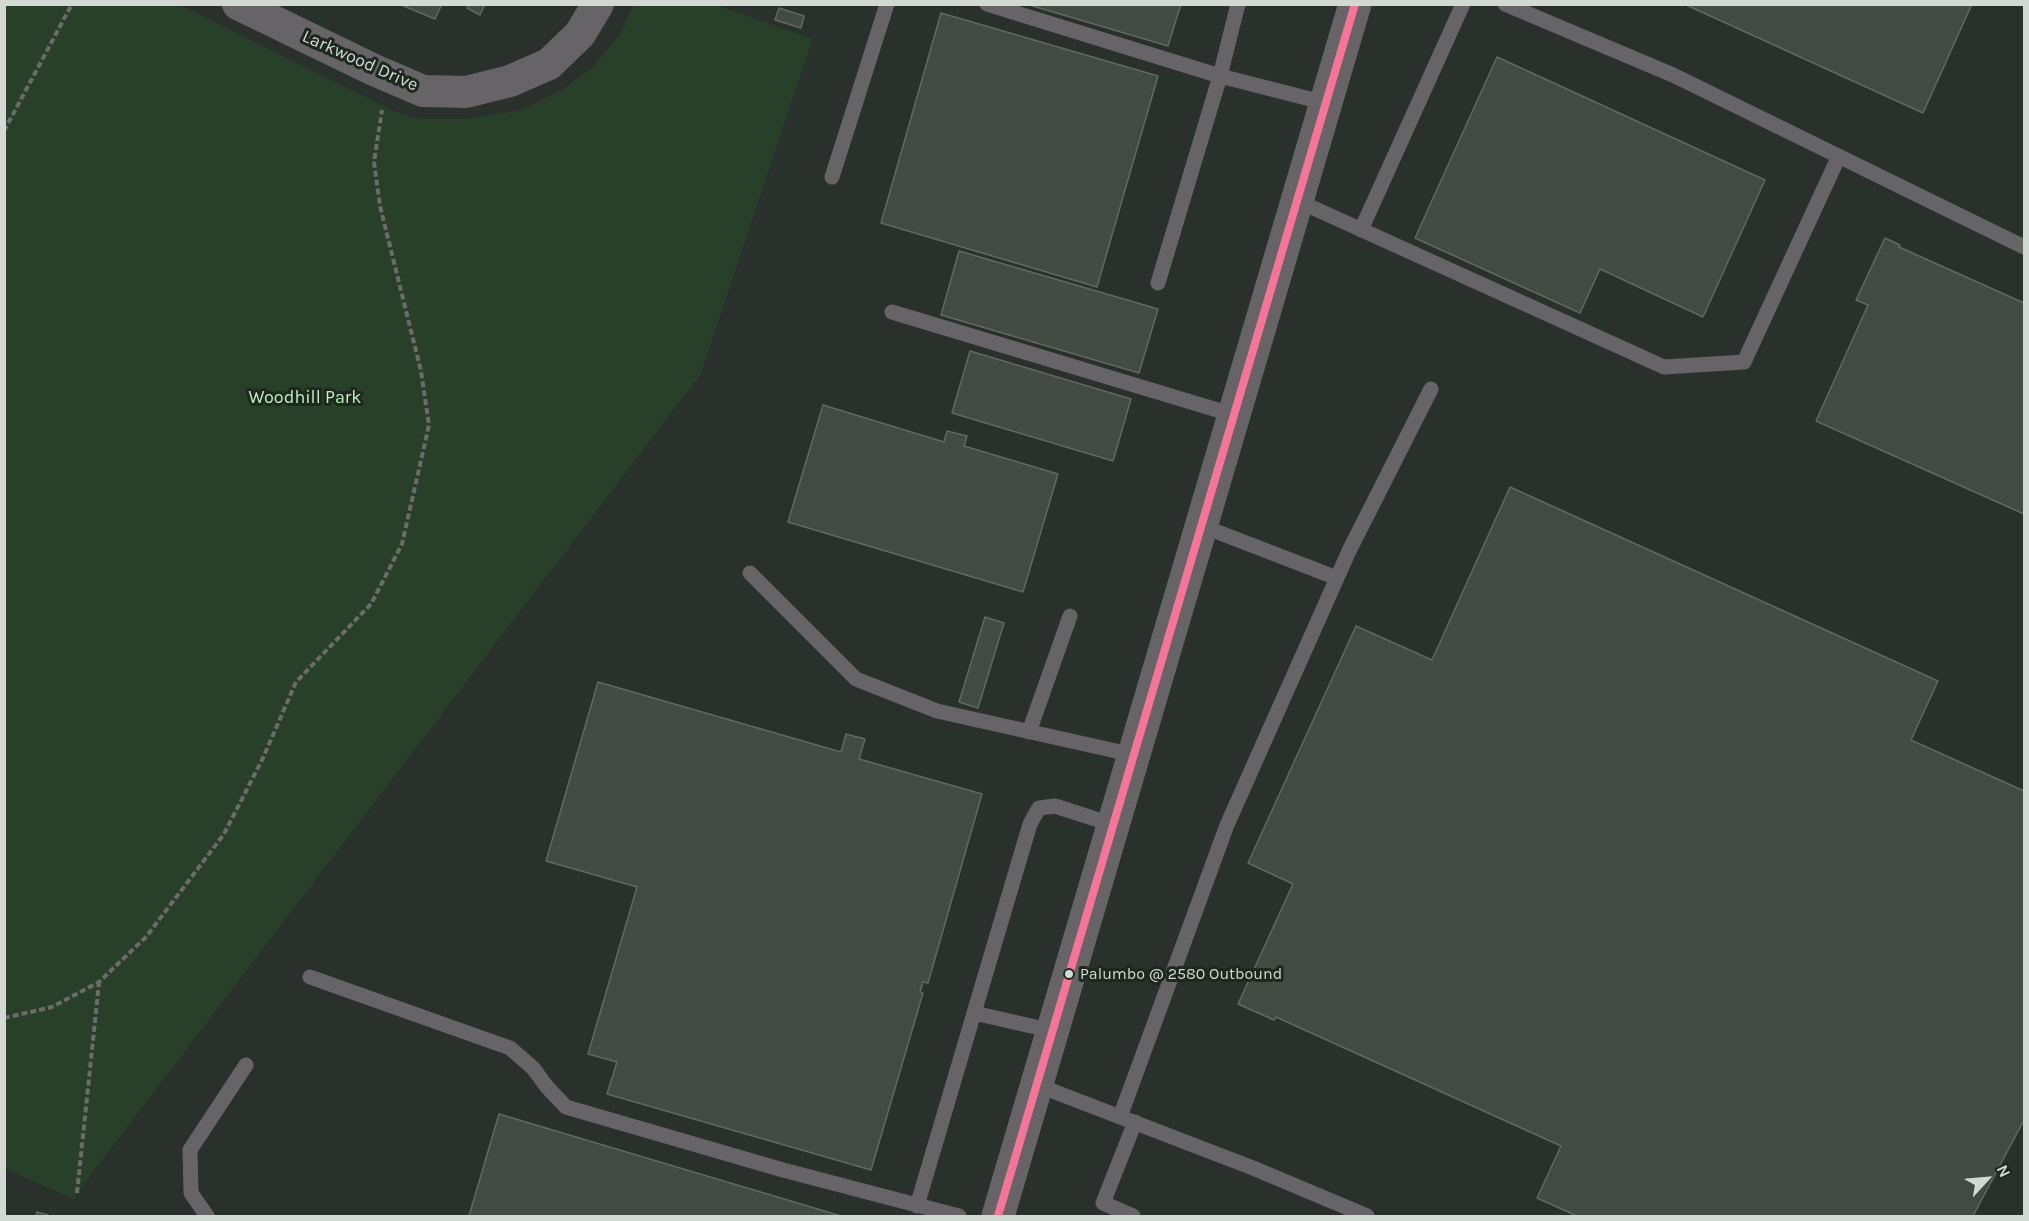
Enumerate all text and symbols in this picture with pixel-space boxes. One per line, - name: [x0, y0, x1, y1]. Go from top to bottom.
- street label: Larkwood Drive: [299, 26, 421, 96]
- park label: Woodhill Park: [249, 387, 361, 409]
- place label: Palumbo @ 2580 Outbound: [1080, 964, 1282, 984]
- marker: Palumbo @ 2580 Outbound: [1063, 968, 1075, 980]
- north arrow: [1957, 1149, 2017, 1209]
- text: N: [1993, 1162, 2015, 1180]

